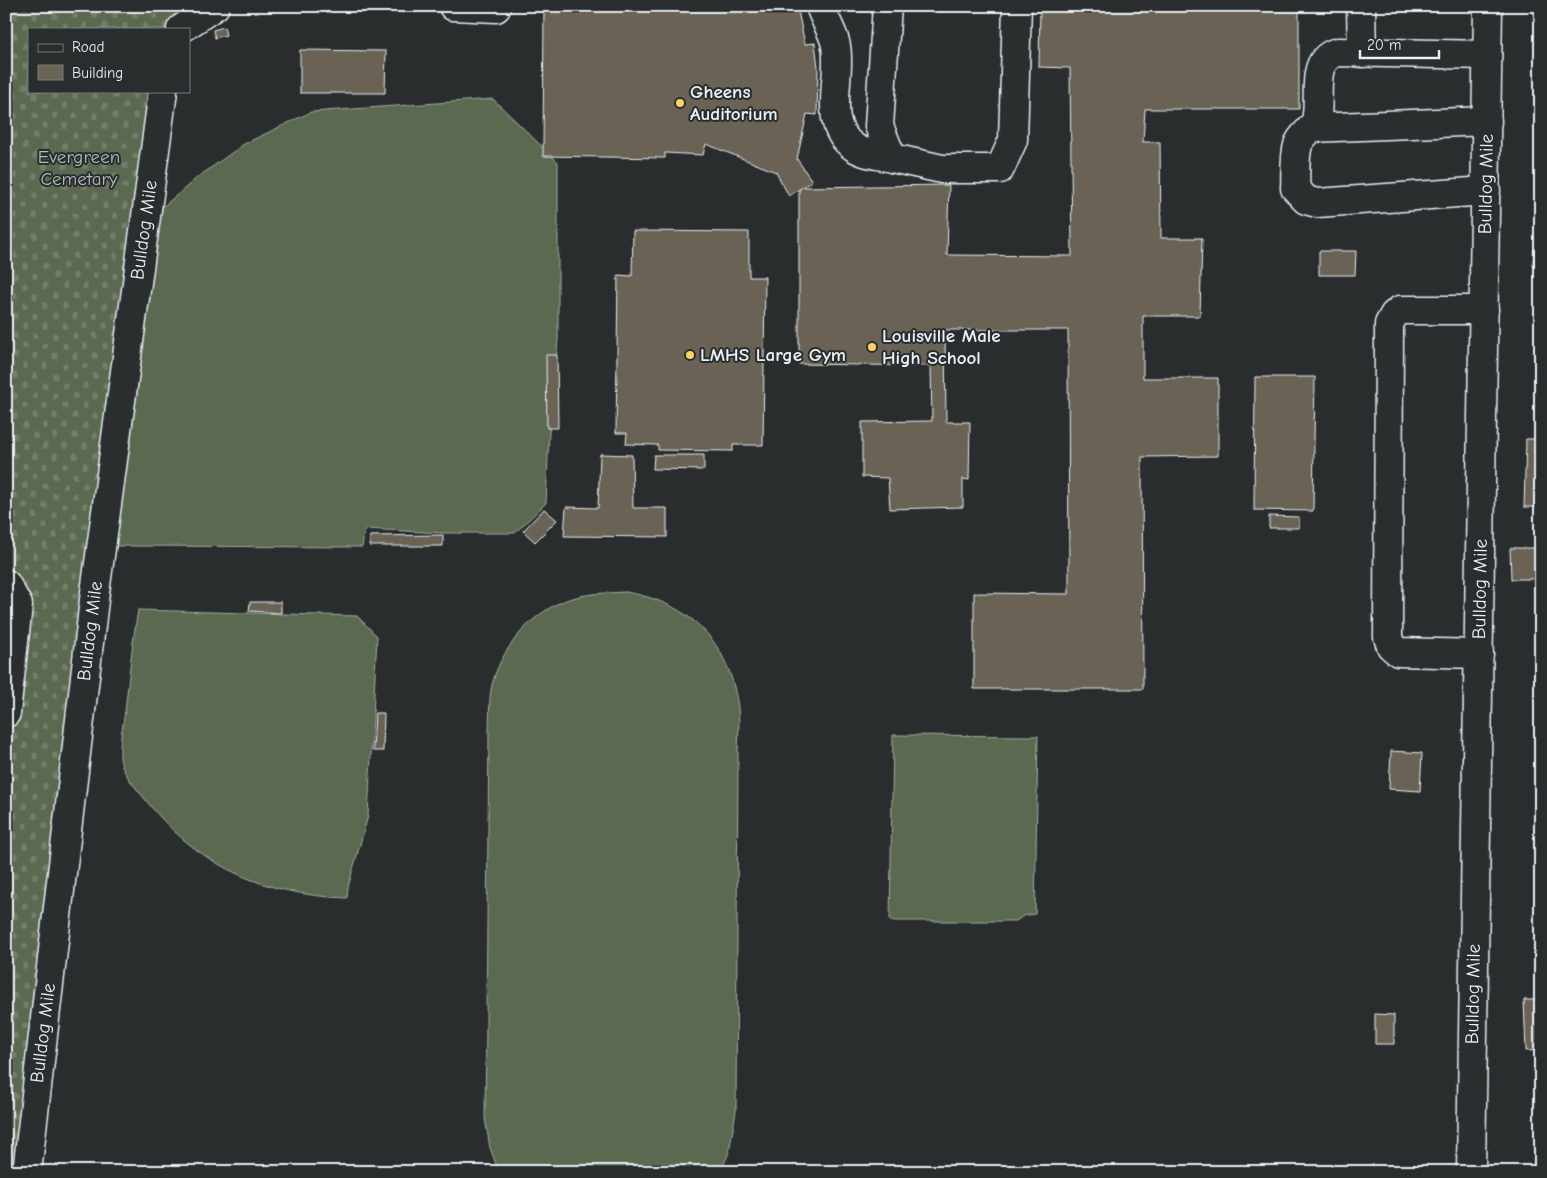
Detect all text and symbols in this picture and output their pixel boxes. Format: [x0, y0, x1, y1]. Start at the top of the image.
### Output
legend [28, 28, 190, 92]
scale bar [1360, 28, 1438, 60]
text: 20 m [1367, 36, 1401, 54]
text: Road [72, 38, 104, 56]
text: Building [72, 64, 123, 82]
place label: Gheens Auditorium [690, 81, 778, 125]
marker: Gheens Auditorium [674, 97, 686, 109]
street label: Bulldog Mile [1474, 134, 1498, 234]
park label: Evergreen Cemetary [38, 146, 120, 190]
street label: Bulldog Mile [126, 179, 162, 281]
place label: Louisville Male High School [882, 325, 1001, 369]
marker: Louisville Male High School [866, 341, 878, 353]
place label: LMHS Large Gym [700, 344, 846, 366]
marker: LMHS Large Gym [684, 349, 696, 361]
street label: Bulldog Mile [1468, 539, 1492, 639]
street label: Bulldog Mile [73, 580, 107, 682]
street label: Bulldog Mile [1461, 944, 1485, 1044]
street label: Bulldog Mile [26, 982, 60, 1084]

